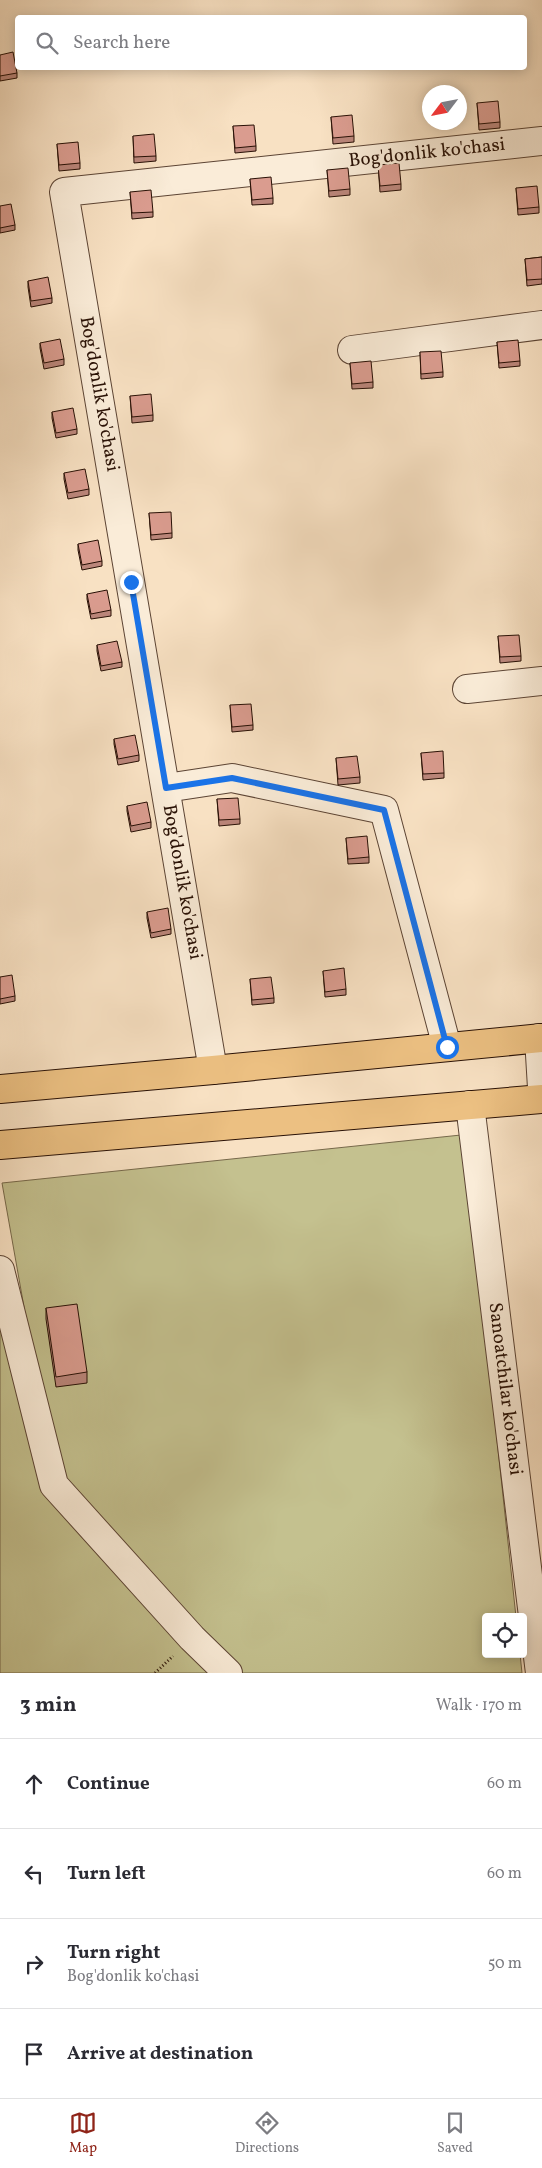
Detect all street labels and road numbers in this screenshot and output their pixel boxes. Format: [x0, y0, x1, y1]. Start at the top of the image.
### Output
street label: Bog'donlik ko'chasi [347, 132, 507, 174]
street label: Bog'donlik ko'chasi [73, 314, 126, 474]
street label: Bog'donlik ko'chasi [156, 802, 209, 962]
street label: Sanoatchilar ko'chasi [481, 1301, 529, 1477]

